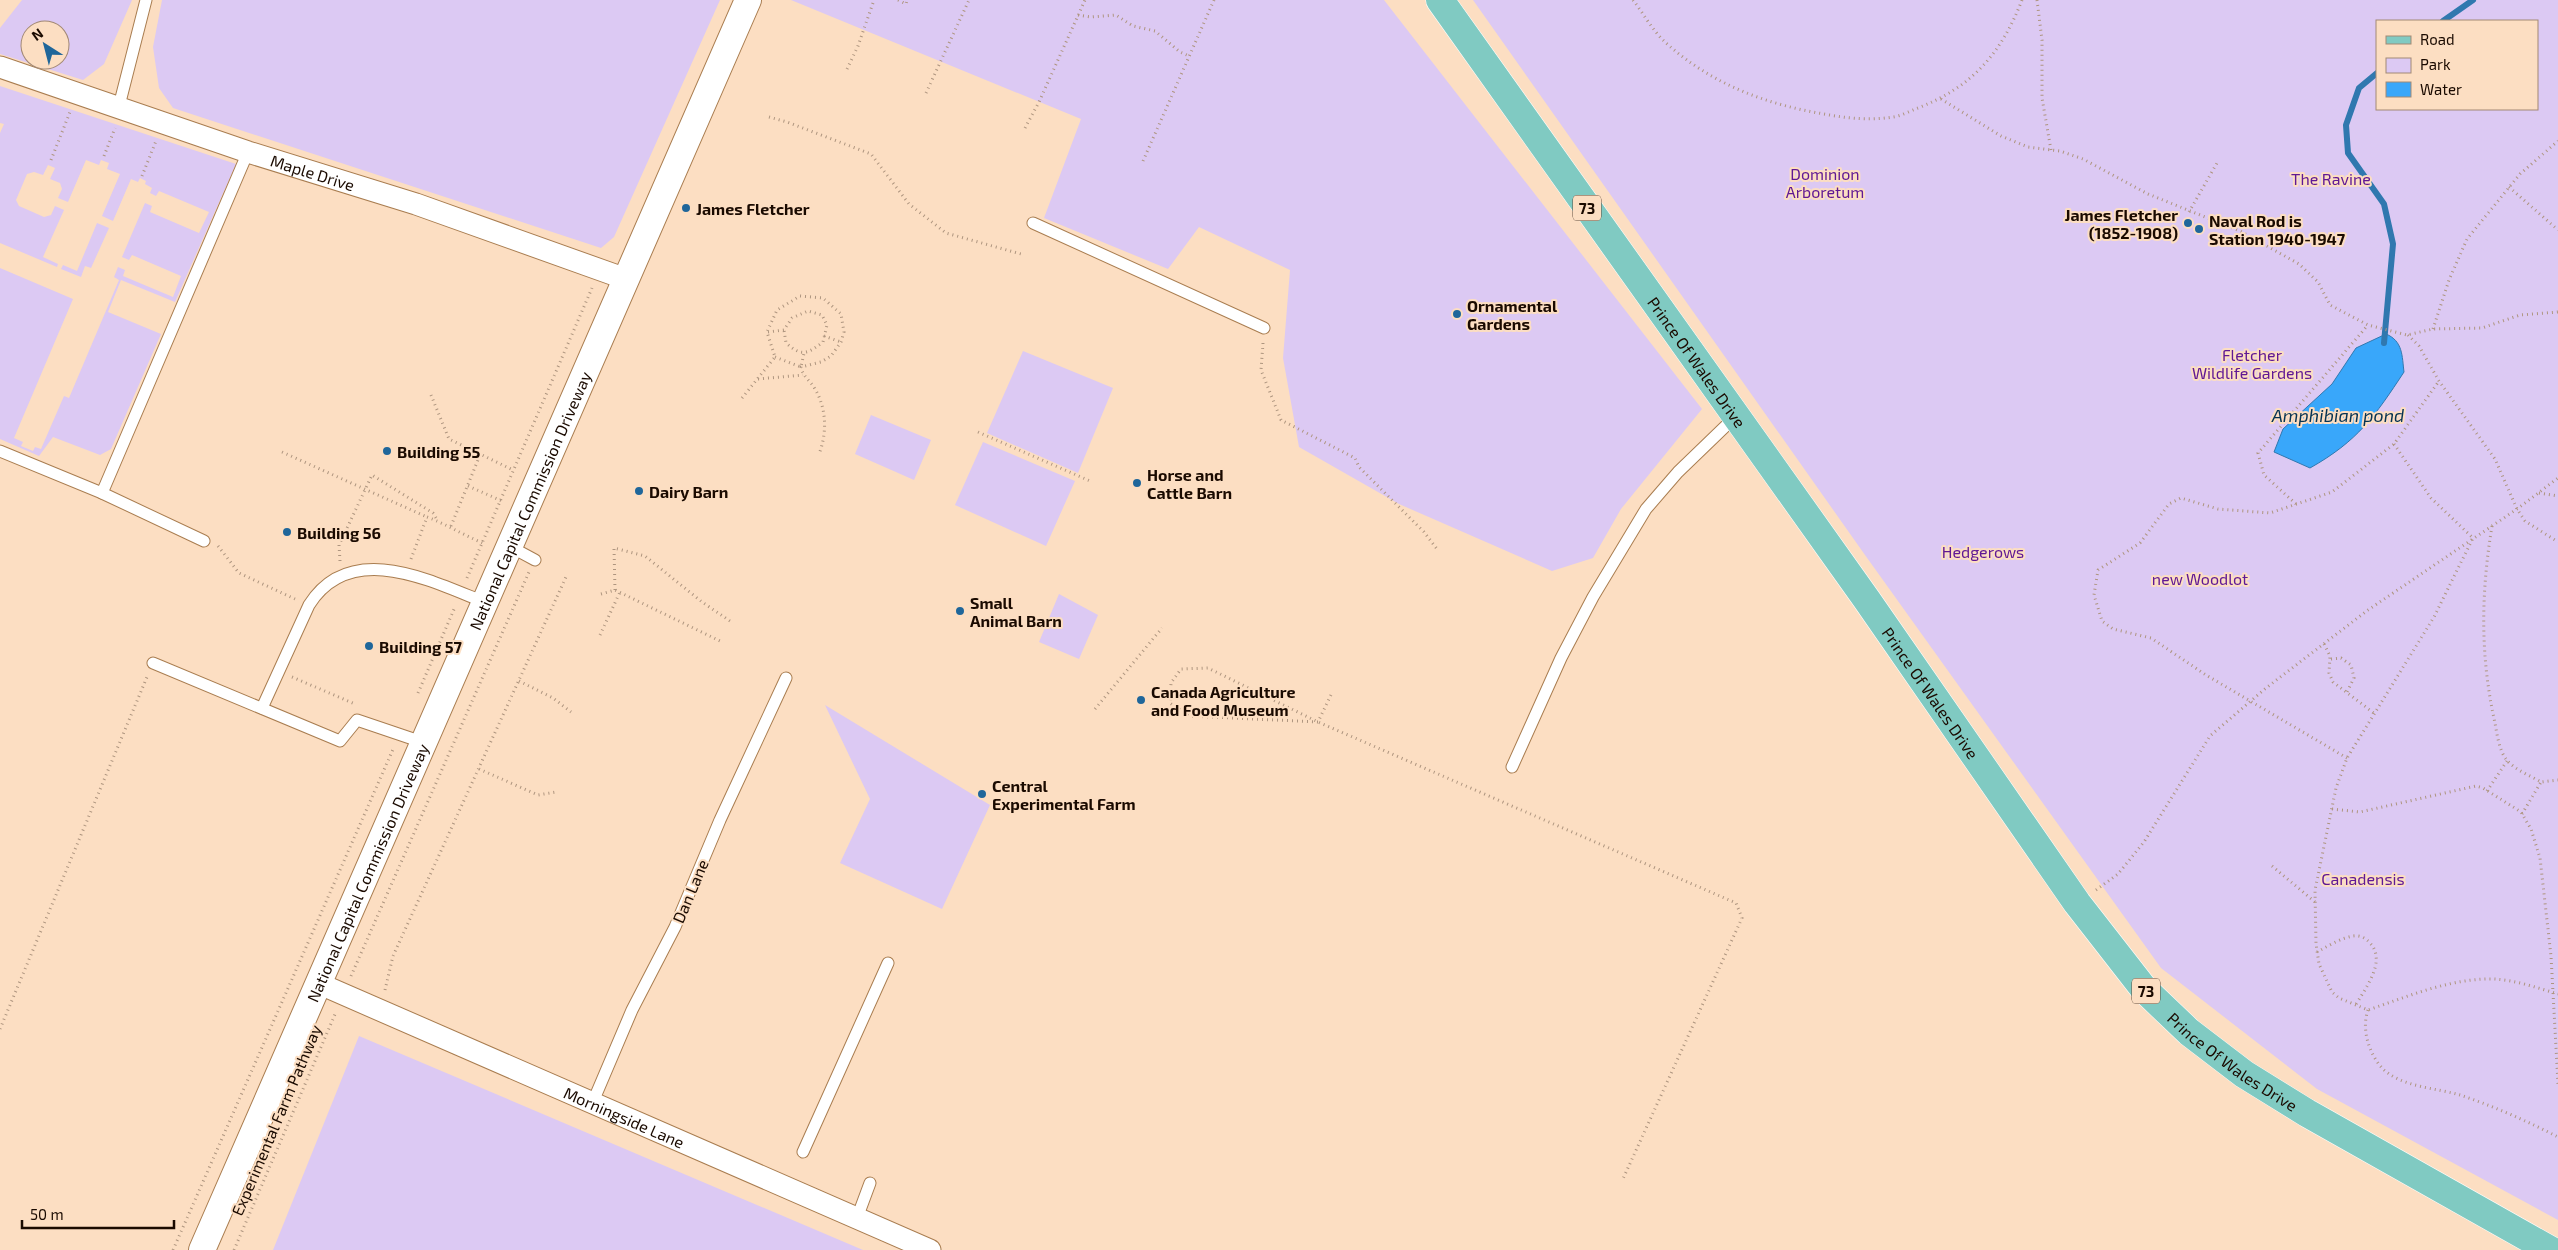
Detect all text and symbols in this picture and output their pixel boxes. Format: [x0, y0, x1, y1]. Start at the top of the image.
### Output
north arrow [20, 20, 70, 70]
legend [2376, 20, 2538, 110]
text: N [28, 24, 46, 44]
text: Road [2420, 30, 2455, 48]
text: Park [2420, 55, 2451, 73]
text: Water [2420, 80, 2462, 98]
street label: Maple Drive [268, 150, 357, 194]
park label: Dominion Arboretum [1786, 164, 1864, 201]
park label: The Ravine [2291, 169, 2371, 188]
road number: 73 [1573, 196, 1601, 220]
place label: James Fletcher [696, 199, 810, 218]
marker: James Fletcher [680, 202, 692, 214]
place label: James Fletcher (1852-1908) [2064, 205, 2178, 242]
place label: Naval Rod is Station 1940-1947 [2209, 211, 2346, 248]
marker: James Fletcher (1852-1908) [2182, 217, 2194, 229]
marker: Naval Rod is Station 1940-1947 [2193, 223, 2205, 235]
street label: Prince Of Wales Drive [1645, 293, 1750, 431]
place label: Ornamental Gardens [1467, 296, 1558, 333]
marker: Ornamental Gardens [1451, 308, 1463, 320]
park label: Fletcher Wildlife Gardens [2192, 345, 2312, 382]
street label: National Capital Commission Driveway [465, 368, 594, 633]
water label: Amphibian pond [2271, 404, 2404, 426]
place label: Building 55 [397, 442, 481, 461]
marker: Building 55 [381, 445, 393, 457]
place label: Horse and Cattle Barn [1147, 465, 1232, 502]
marker: Horse and Cattle Barn [1131, 477, 1143, 489]
place label: Dairy Barn [649, 482, 728, 502]
marker: Dairy Barn [633, 485, 645, 497]
place label: Building 56 [297, 523, 381, 542]
marker: Building 56 [281, 526, 293, 538]
park label: Hedgerows [1942, 542, 2024, 561]
park label: new Woodlot [2152, 569, 2248, 588]
place label: Small Animal Barn [970, 593, 1062, 630]
marker: Small Animal Barn [954, 605, 966, 617]
street label: Prince Of Wales Drive [1879, 623, 1983, 762]
place label: Building 57 [379, 637, 463, 656]
marker: Building 57 [363, 640, 375, 652]
place label: Canada Agriculture and Food Museum [1151, 682, 1295, 719]
marker: Canada Agriculture and Food Museum [1135, 694, 1147, 706]
street label: National Capital Commission Driveway [302, 740, 432, 1005]
place label: Central Experimental Farm [992, 776, 1136, 813]
marker: Central Experimental Farm [976, 788, 988, 800]
street label: Dan Lane [668, 856, 712, 926]
park label: Canadensis [2321, 869, 2405, 888]
road number: 73 [2132, 978, 2160, 1004]
street label: Prince Of Wales Drive [2164, 1008, 2301, 1114]
street label: Experimental Farm Pathway [227, 1021, 325, 1218]
street label: Morningside Lane [561, 1082, 687, 1151]
scale bar [22, 1198, 175, 1230]
text: 50 m [30, 1205, 64, 1223]

